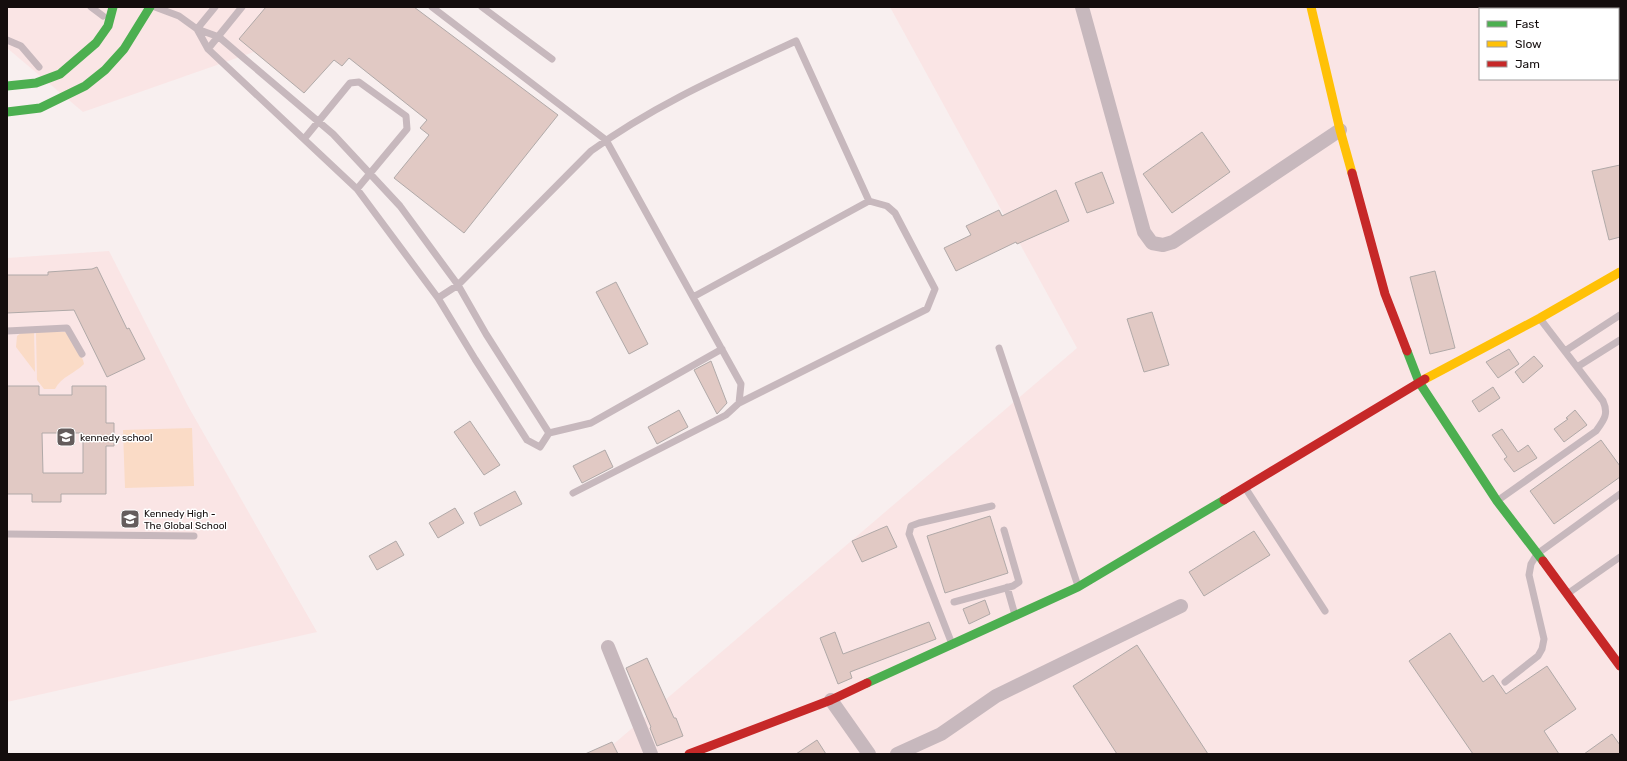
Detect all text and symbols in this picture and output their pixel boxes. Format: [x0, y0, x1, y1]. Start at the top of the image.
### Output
legend [1479, 8, 1619, 80]
text: Fast [1515, 17, 1539, 31]
text: Slow [1515, 37, 1542, 51]
text: Jam [1515, 57, 1540, 71]
school or university icon: kennedy school [55, 426, 77, 448]
place label: kennedy school [80, 432, 153, 444]
school or university icon: Kennedy High - The Global School [119, 508, 141, 530]
place label: Kennedy High - The Global School [144, 508, 227, 532]

